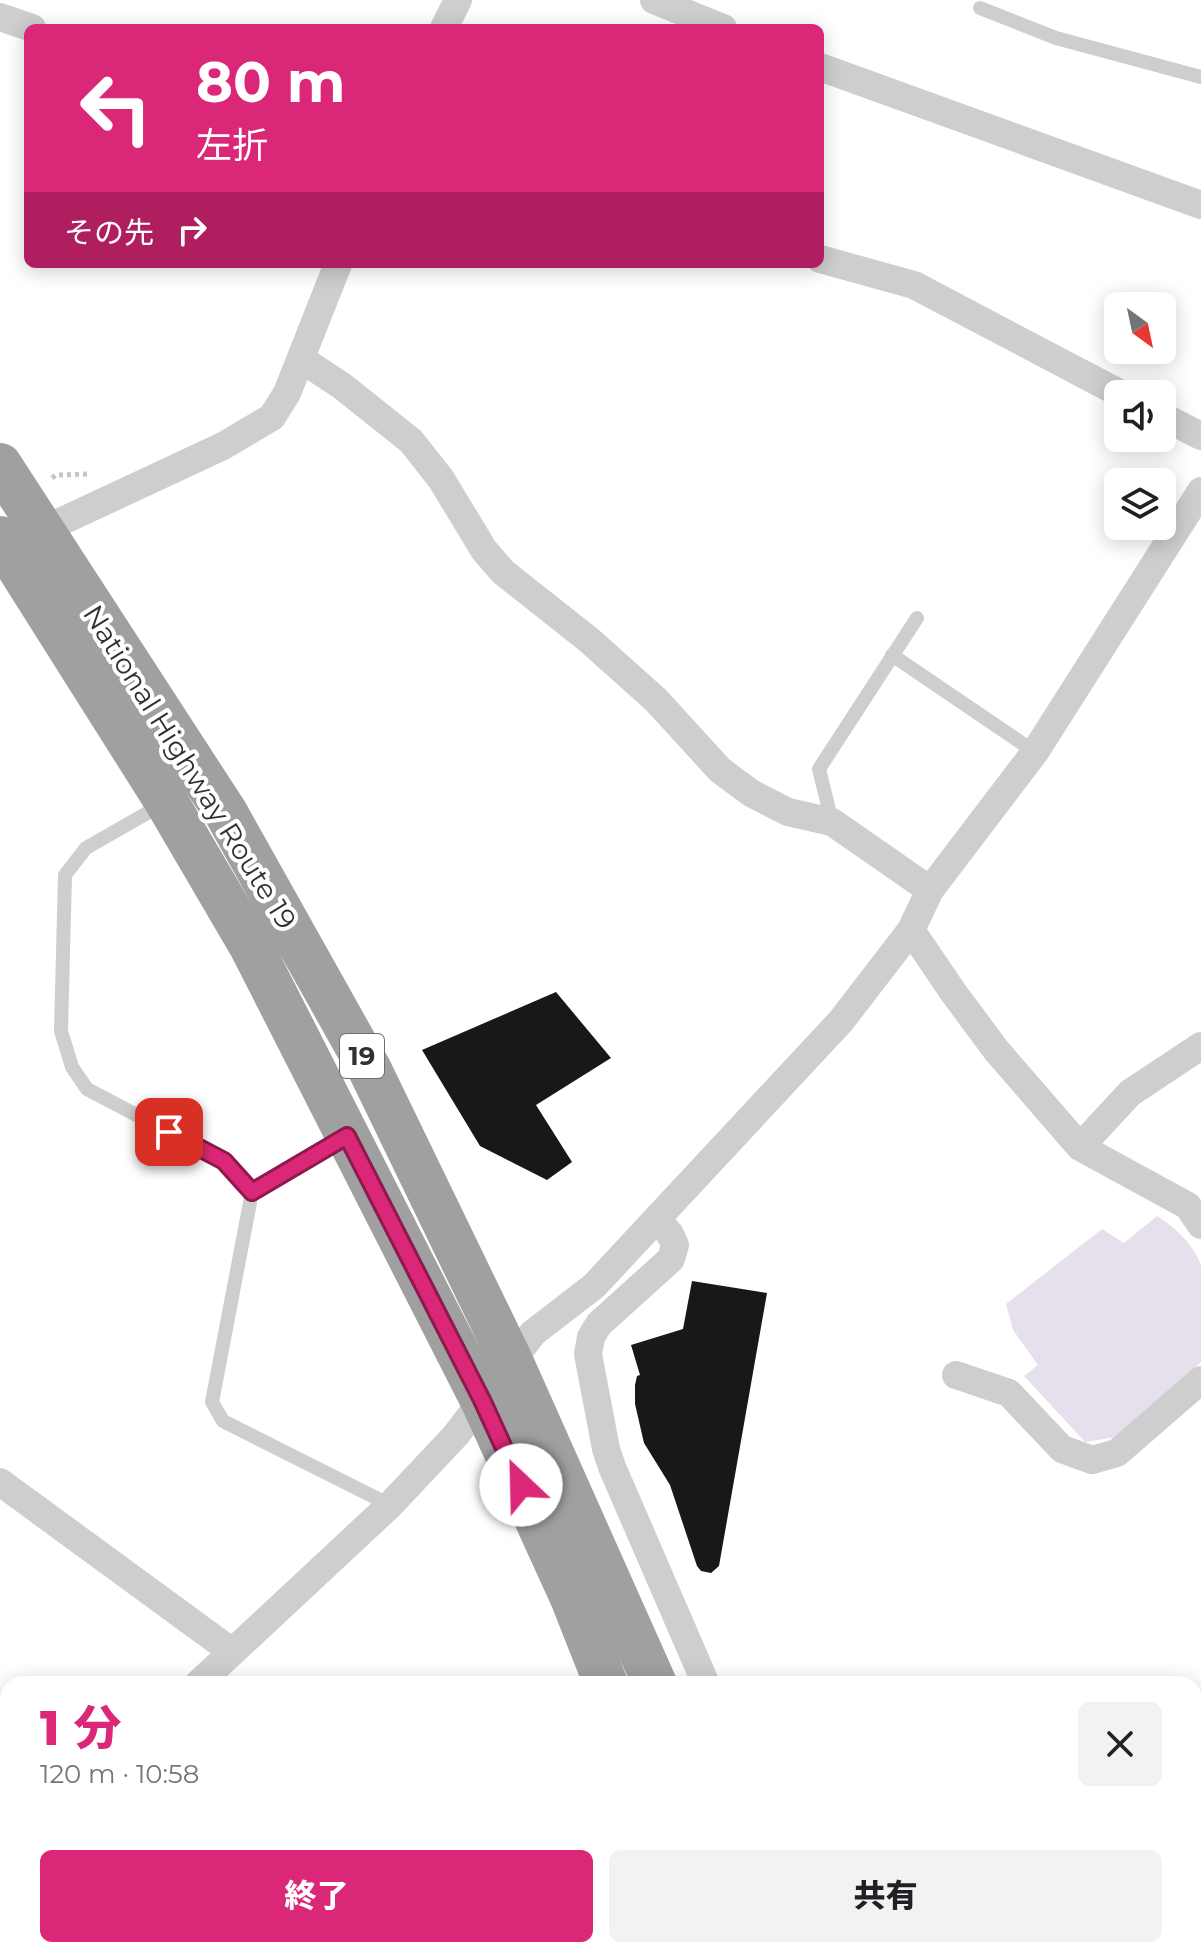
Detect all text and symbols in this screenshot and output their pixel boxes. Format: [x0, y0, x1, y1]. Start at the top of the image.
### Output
text: 80 m [196, 48, 346, 116]
icon: left [64, 56, 168, 160]
text: 左折 [196, 123, 268, 167]
icon: right [170, 208, 214, 252]
text: その先 [64, 214, 154, 251]
north arrow [1104, 292, 1176, 364]
map controls [1104, 292, 1176, 540]
button: sound [1104, 380, 1176, 452]
button: layers [1104, 468, 1176, 540]
street label: National Highway Route 19 [76, 599, 304, 935]
road number: 19 [340, 1034, 384, 1078]
pin [135, 1098, 203, 1166]
icon: arrive [147, 1110, 191, 1154]
position arrow [479, 1443, 563, 1527]
text: 1 分 [40, 1699, 121, 1757]
button: close [1078, 1702, 1162, 1786]
text: 120 m · 10:58 [40, 1758, 199, 1790]
button: 終了 [40, 1850, 593, 1942]
button: 共有 [609, 1850, 1162, 1942]

